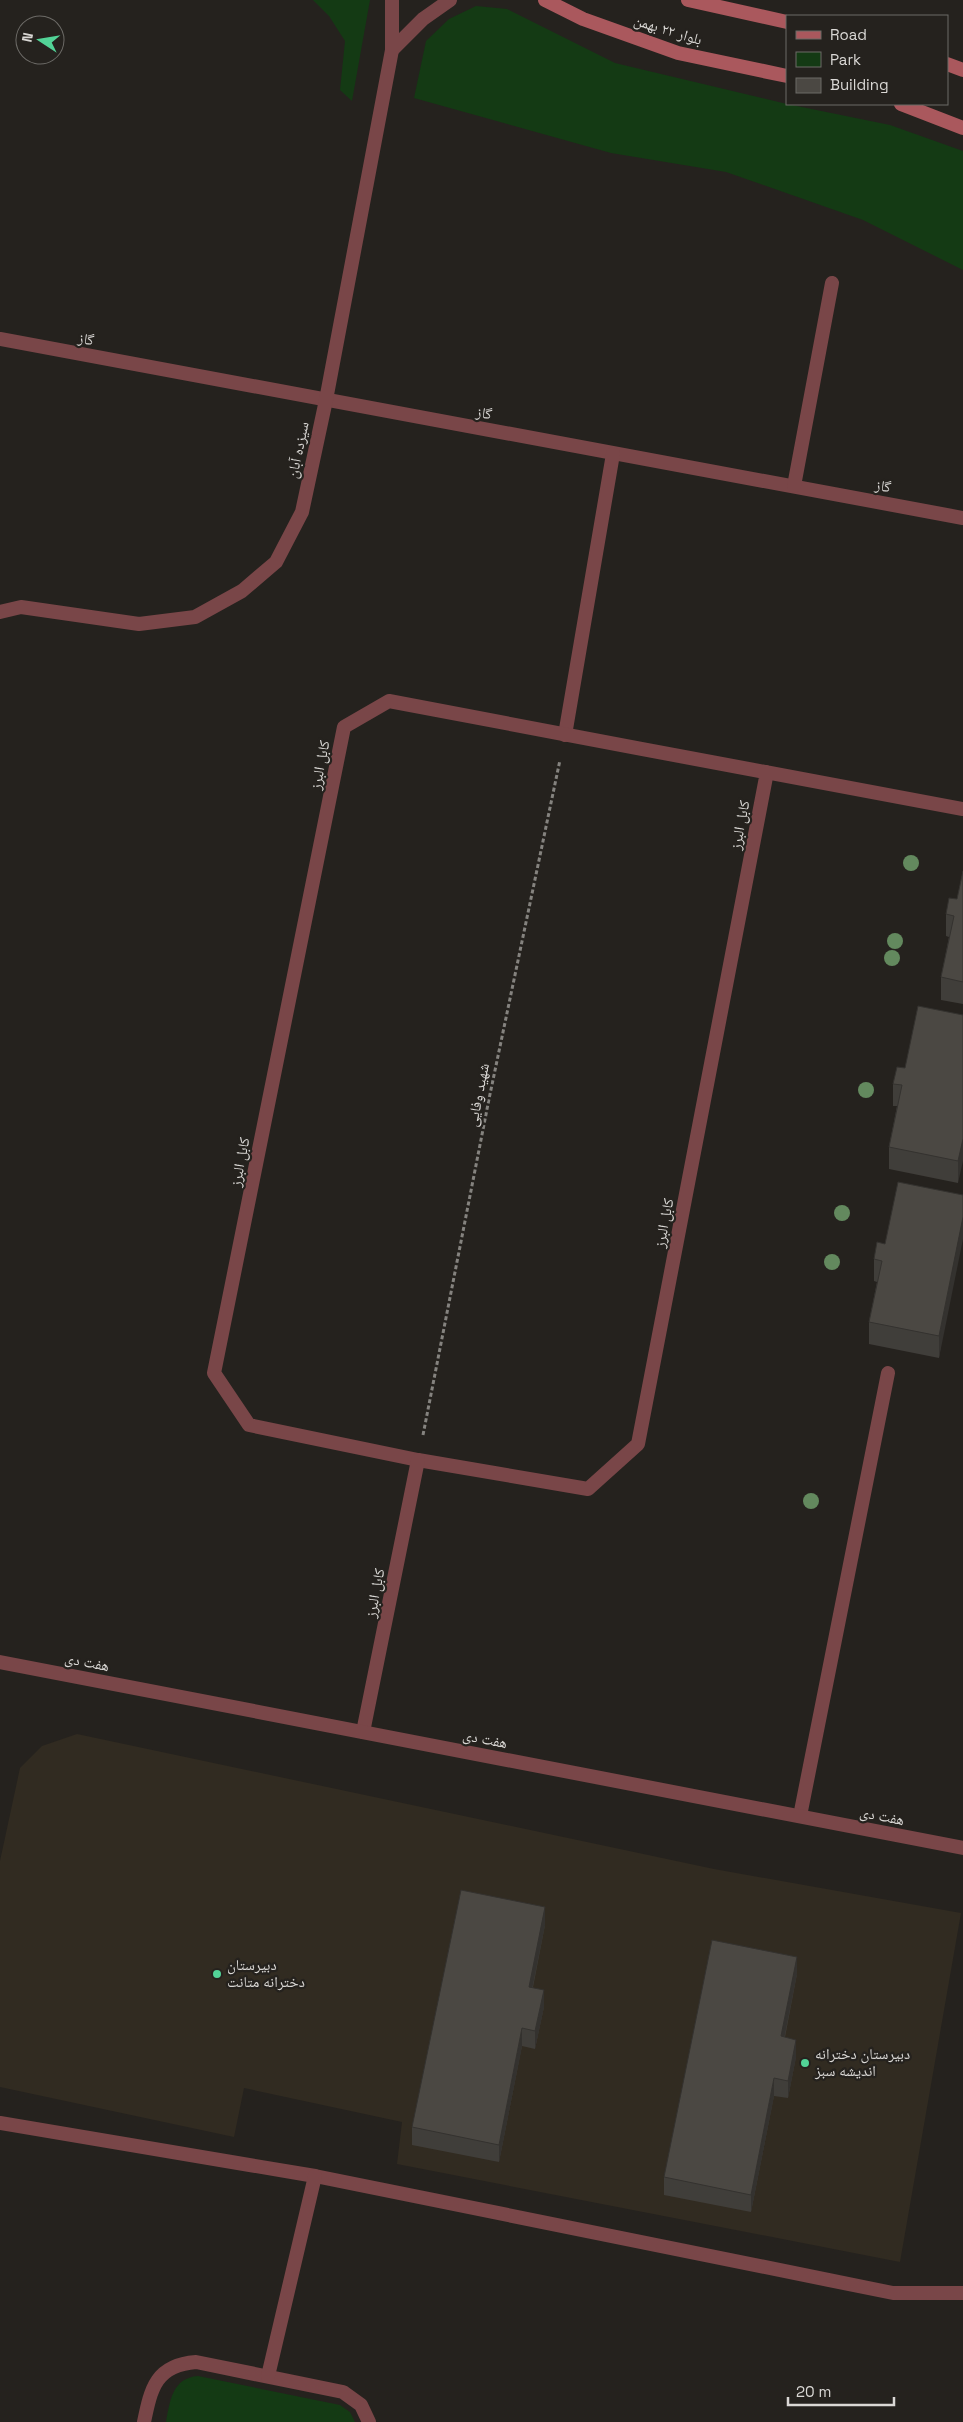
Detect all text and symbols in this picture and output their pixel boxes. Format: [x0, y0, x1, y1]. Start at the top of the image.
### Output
street label: بلوار ۲۲ بهمن [632, 10, 704, 50]
north arrow [15, 15, 65, 65]
legend [786, 15, 948, 105]
text: Road [830, 25, 867, 44]
text: N [18, 31, 37, 44]
text: Park [830, 50, 861, 69]
text: Building [830, 75, 889, 94]
street label: گاز [76, 327, 96, 349]
street label: گاز [474, 401, 494, 423]
street label: سیزده آبان [282, 420, 314, 480]
street label: گاز [873, 474, 893, 496]
street label: کابل البرز [305, 739, 335, 792]
street label: کابل البرز [725, 799, 755, 852]
street label: شهید وفایی [462, 1061, 494, 1129]
street label: کابل البرز [225, 1136, 255, 1189]
street label: کابل البرز [649, 1197, 679, 1250]
street label: کابل البرز [360, 1567, 390, 1620]
street label: هفت دی [63, 1648, 111, 1676]
street label: هفت دی [461, 1725, 509, 1753]
street label: هفت دی [858, 1802, 906, 1830]
place label: دبیرستان دخترانه متانت [227, 1955, 305, 1991]
marker: دبیرستان دخترانه متانت [211, 1968, 223, 1980]
place label: دبیرستان دخترانه اندیشه سبز [814, 2044, 910, 2080]
marker: دبیرستان دخترانه اندیشه سبز [799, 2057, 811, 2069]
scale bar [788, 2374, 894, 2406]
text: 20 m [796, 2382, 831, 2401]

